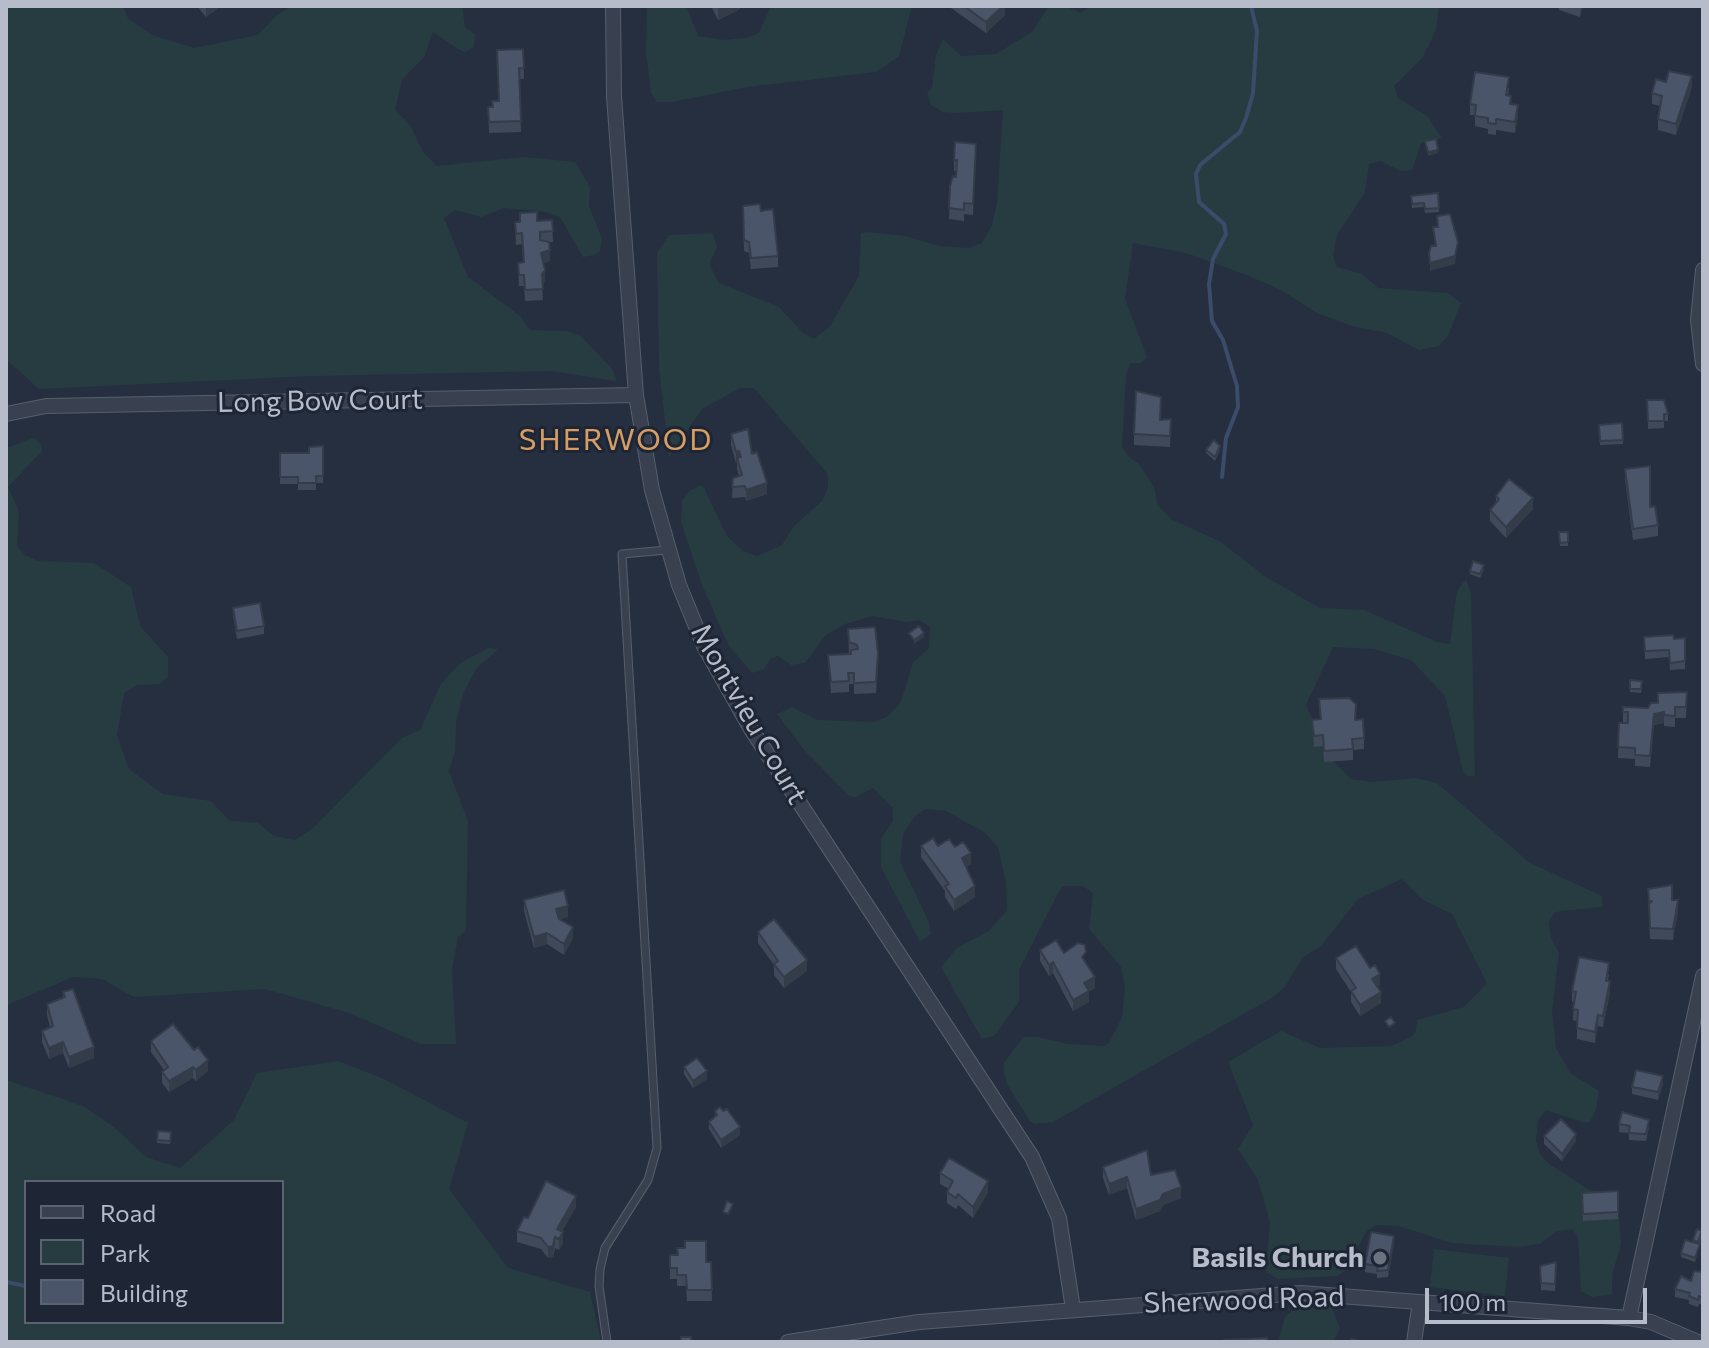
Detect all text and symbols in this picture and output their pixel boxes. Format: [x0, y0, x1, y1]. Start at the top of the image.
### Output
street label: Long Bow Court [217, 382, 423, 420]
district label: SHERWOOD [519, 422, 713, 458]
street label: Montvieu Court [684, 618, 814, 810]
legend [24, 1180, 284, 1324]
text: Road [100, 1198, 156, 1227]
text: Park [100, 1238, 150, 1267]
place label: Basils Church [1192, 1241, 1364, 1275]
marker: Basils Church [1371, 1249, 1389, 1267]
scale bar [1429, 1272, 1651, 1322]
text: Building [100, 1278, 188, 1307]
street label: Sherwood Road [1143, 1280, 1345, 1320]
text: 100 m [1439, 1287, 1506, 1316]

